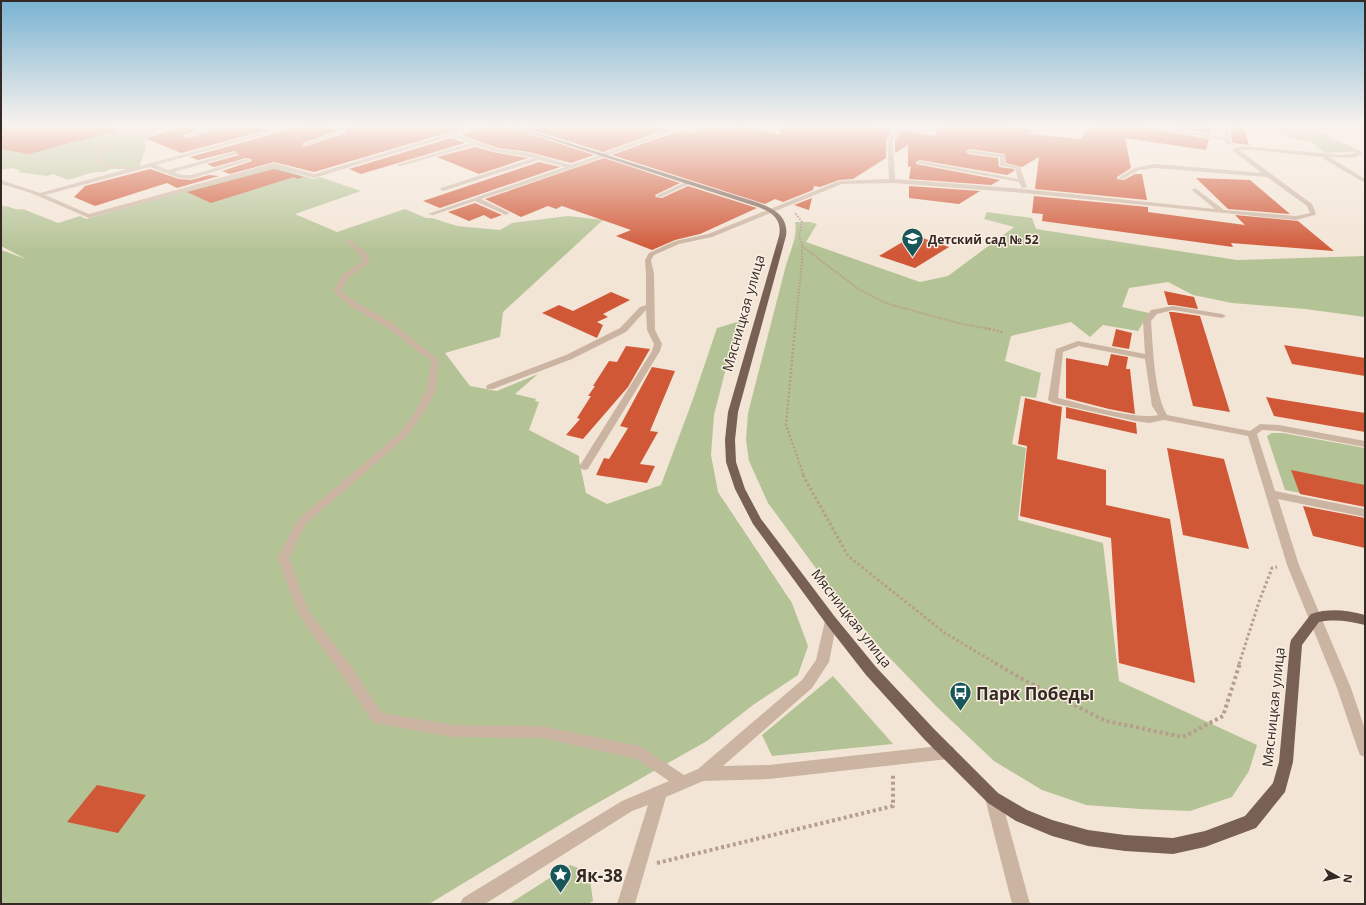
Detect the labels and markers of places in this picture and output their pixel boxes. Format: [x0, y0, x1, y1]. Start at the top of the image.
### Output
school or university icon: Детский сад № 52 [900, 226, 926, 259]
place label: Детский сад № 52 [928, 231, 1039, 248]
bus stop icon: Парк Победы [948, 680, 974, 713]
place label: Парк Победы [976, 682, 1094, 705]
place icon: Як-38 [548, 862, 574, 895]
place label: Як-38 [575, 864, 623, 887]

